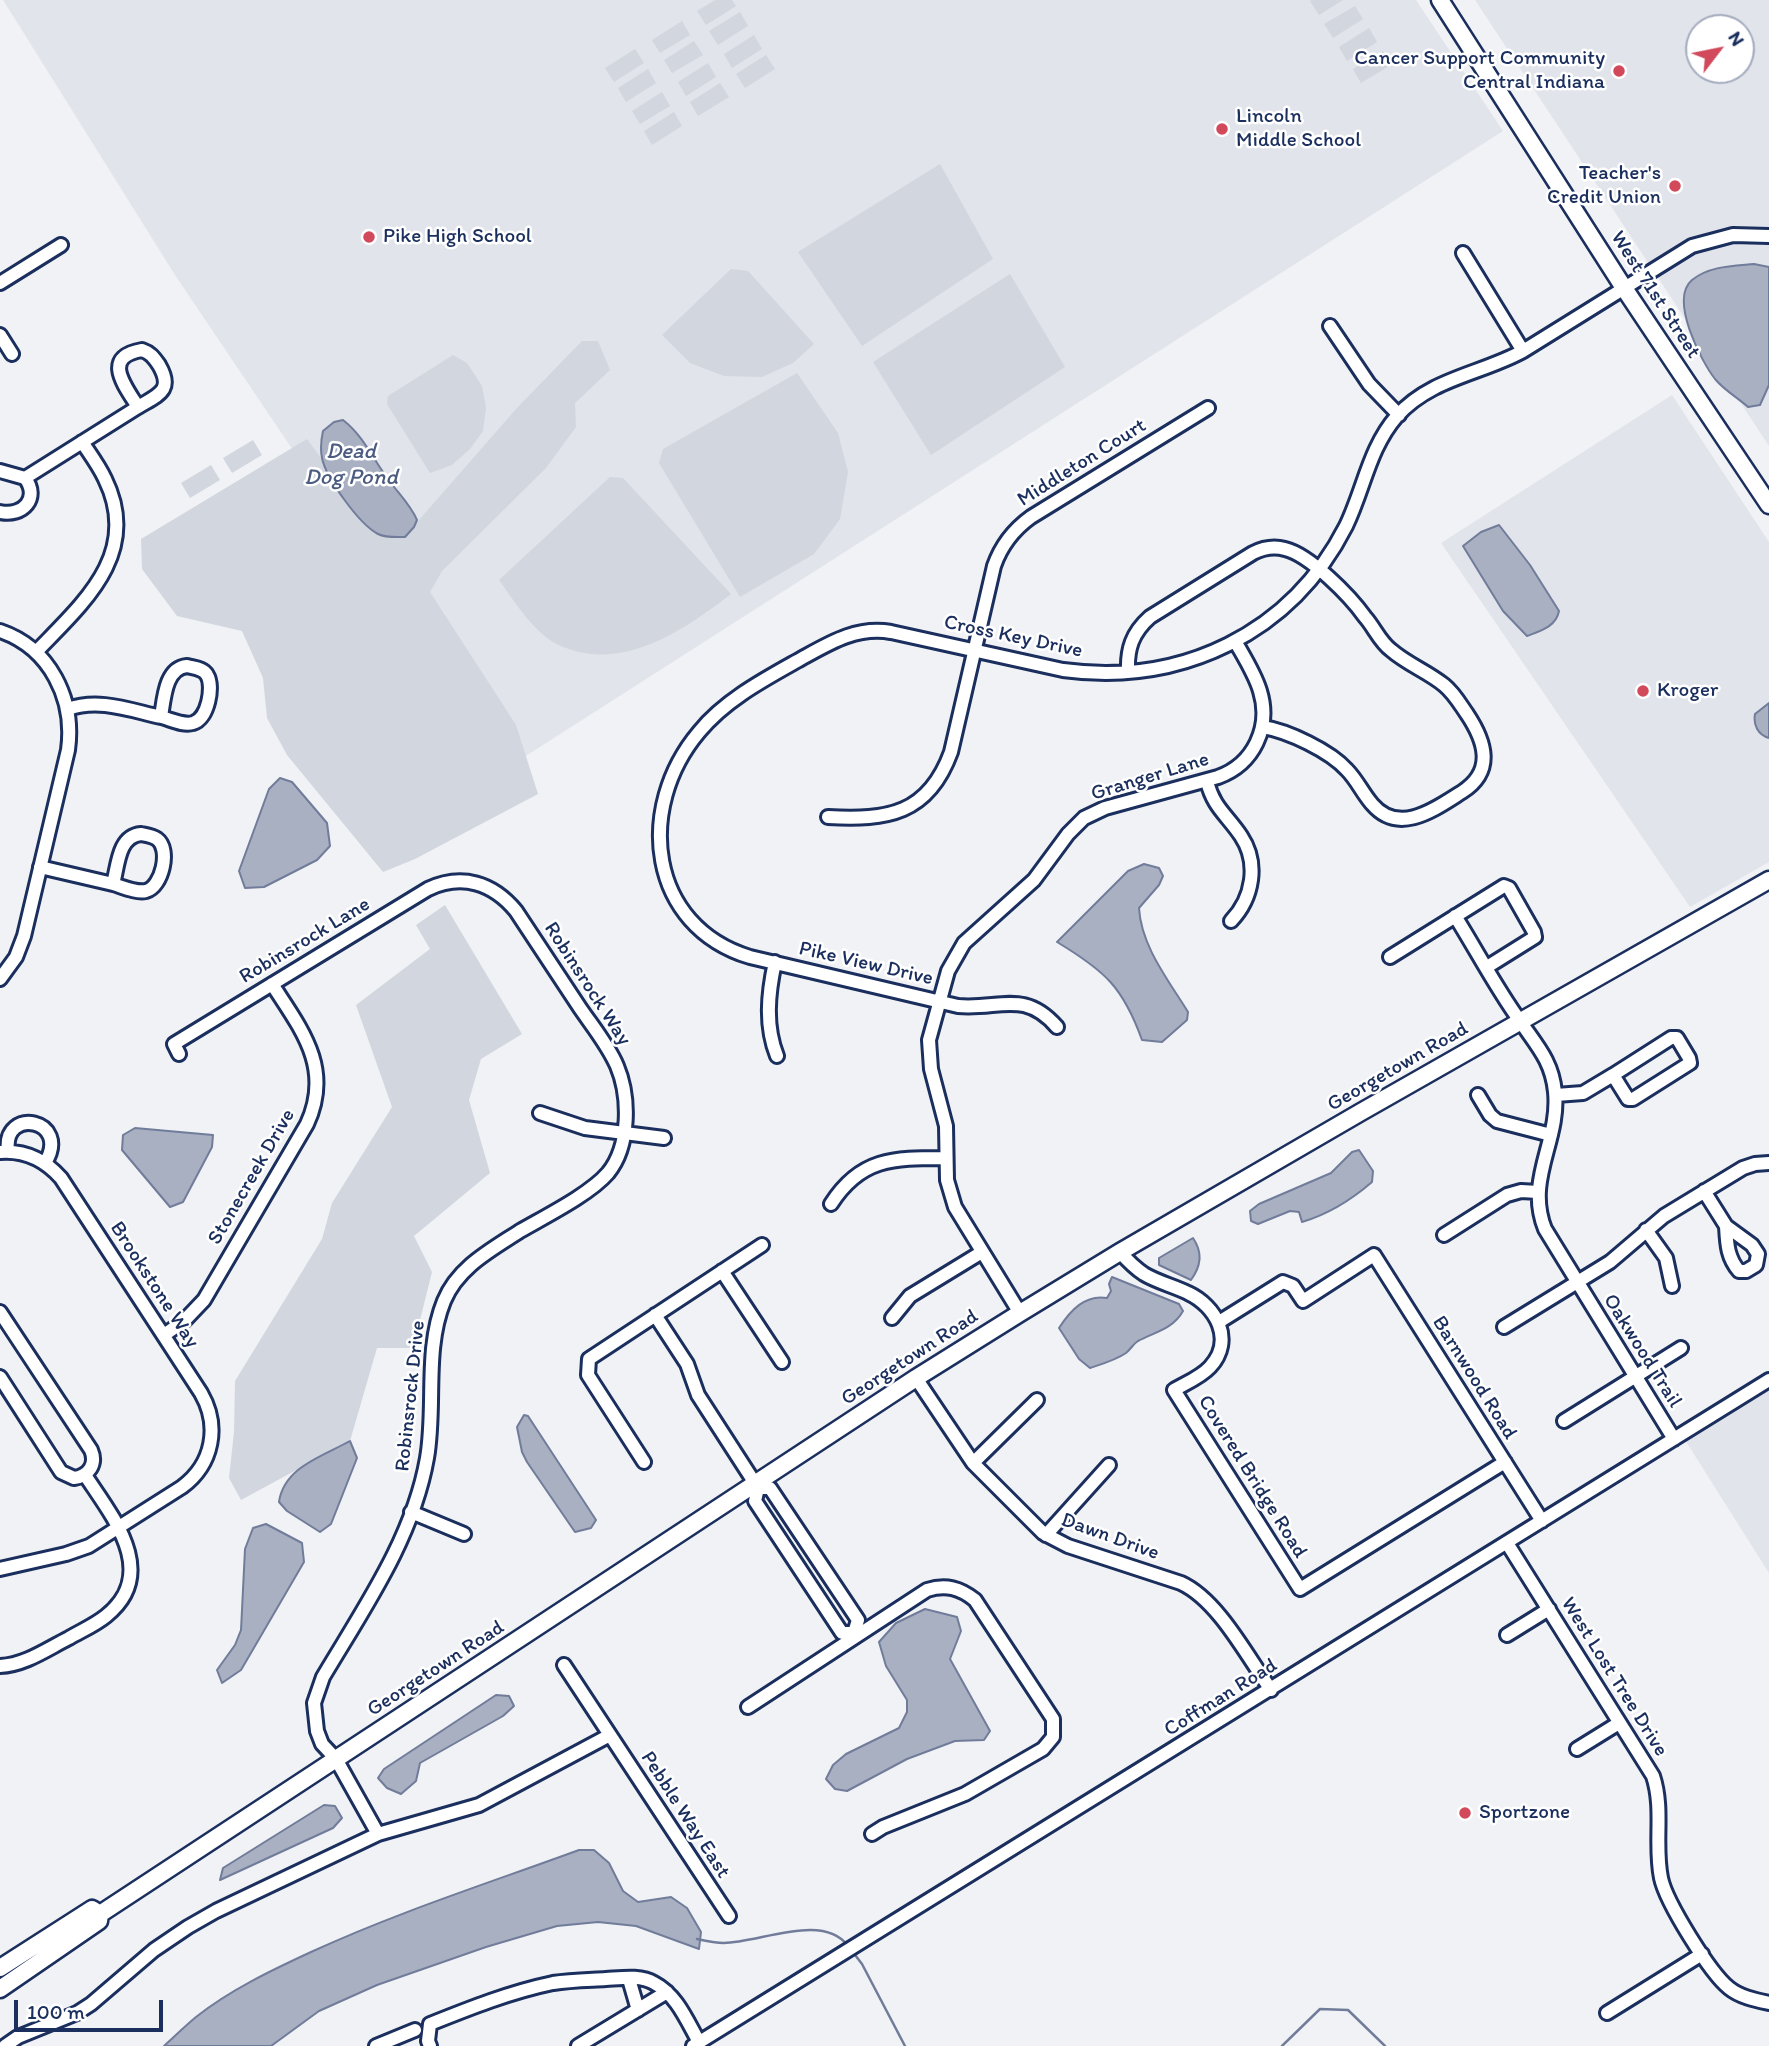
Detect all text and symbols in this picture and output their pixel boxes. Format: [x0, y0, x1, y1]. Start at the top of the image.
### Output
north arrow [1685, 14, 1755, 84]
text: N [1723, 27, 1750, 50]
place label: Cancer Support Community Central Indiana [1354, 46, 1605, 96]
marker: Cancer Support Community Central Indiana [1611, 63, 1627, 79]
place label: Lincoln Middle School [1236, 104, 1361, 154]
marker: Lincoln Middle School [1214, 121, 1230, 137]
place label: Teacher's Credit Union [1547, 161, 1661, 211]
marker: Teacher's Credit Union [1667, 178, 1683, 194]
place label: Pike High School [383, 224, 532, 250]
street label: West 71st Street [1604, 227, 1706, 363]
marker: Pike High School [361, 229, 377, 245]
street label: Middleton Court [1013, 413, 1151, 513]
water label: Dead Dog Pond [304, 438, 398, 492]
street label: Cross Key Drive [941, 610, 1085, 664]
place label: Kroger [1657, 678, 1718, 704]
marker: Kroger [1635, 683, 1651, 699]
street label: Granger Lane [1088, 747, 1212, 807]
street label: Robinsrock Lane [235, 892, 375, 990]
street label: Robinsrock Way [538, 918, 636, 1050]
street label: Pike View Drive [796, 936, 936, 992]
street label: Georgetown Road [1323, 1016, 1473, 1118]
street label: Stonecreek Drive [203, 1105, 301, 1249]
street label: Brookstone Way [104, 1217, 204, 1353]
street label: Oakwood Trail [1597, 1289, 1687, 1413]
street label: Georgetown Road [837, 1304, 983, 1412]
street label: Barnwood Road [1426, 1311, 1522, 1445]
street label: Robinsrock Drive [391, 1319, 431, 1473]
street label: Covered Bridge Road [1192, 1391, 1312, 1563]
street label: Dawn Drive [1058, 1508, 1162, 1566]
street label: West Lost Tree Drive [1555, 1593, 1673, 1761]
street label: Georgetown Road [363, 1615, 509, 1723]
street label: Coffman Road [1160, 1653, 1282, 1743]
street label: Pebble Way East [635, 1747, 735, 1883]
place label: Sportzone [1479, 1800, 1570, 1826]
marker: Sportzone [1457, 1805, 1473, 1821]
scale bar [18, 1986, 166, 2030]
text: 100 m [27, 1999, 85, 2024]

